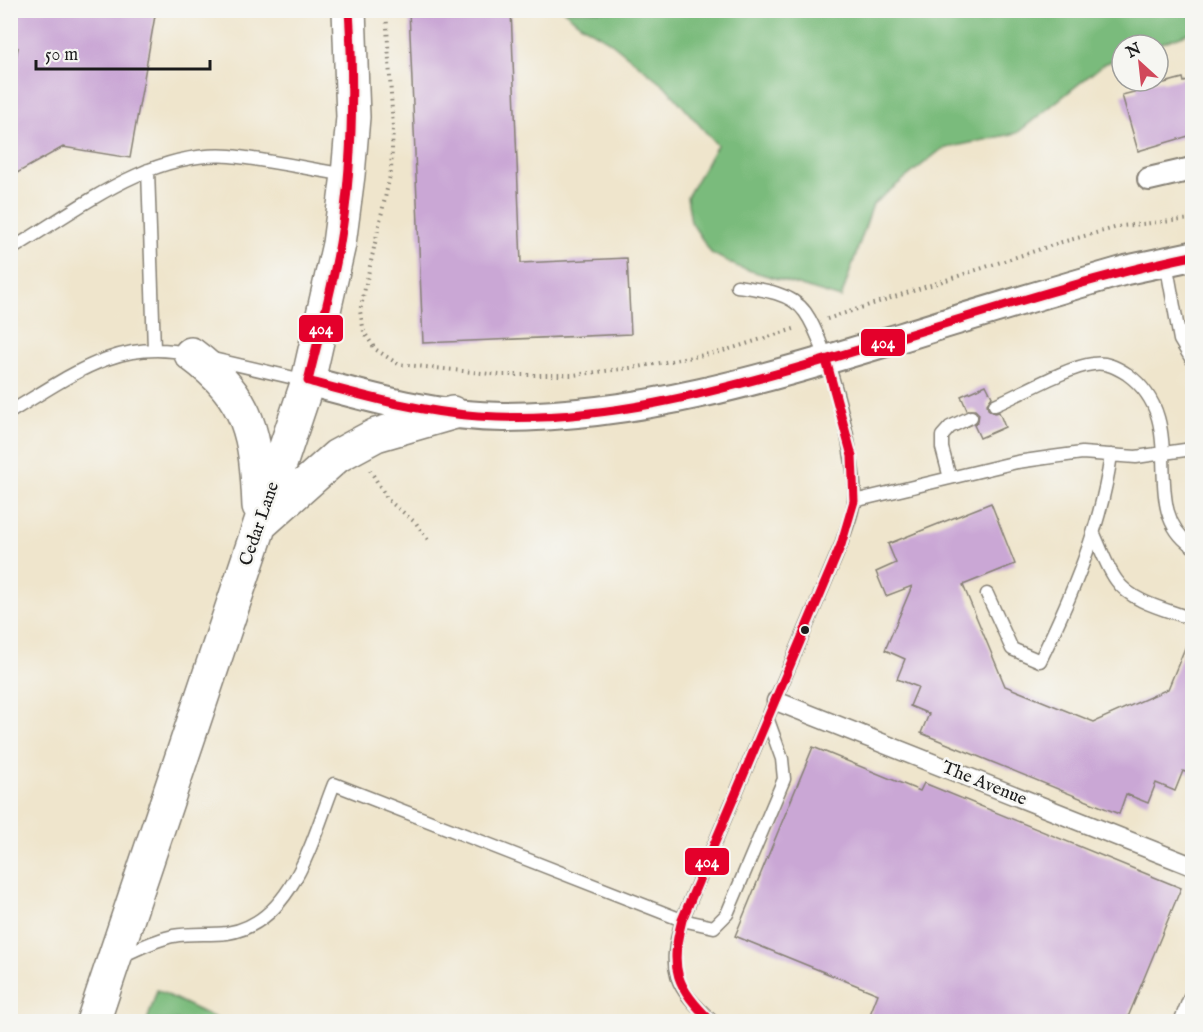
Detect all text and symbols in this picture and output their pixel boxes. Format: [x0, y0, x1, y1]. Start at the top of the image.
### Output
scale bar [36, 33, 210, 71]
north arrow [1110, 33, 1170, 93]
text: N [1122, 39, 1145, 64]
text: 50 m [45, 44, 78, 67]
line badge: 404 [298, 314, 344, 343]
text: 404 [309, 320, 334, 340]
line badge: 404 [860, 328, 906, 357]
text: 404 [871, 334, 896, 354]
street label: Cedar Lane [235, 479, 285, 569]
unlabelled marker [799, 624, 811, 636]
street label: The Avenue [938, 756, 1030, 812]
line badge: 404 [684, 847, 730, 876]
text: 404 [695, 853, 720, 873]

